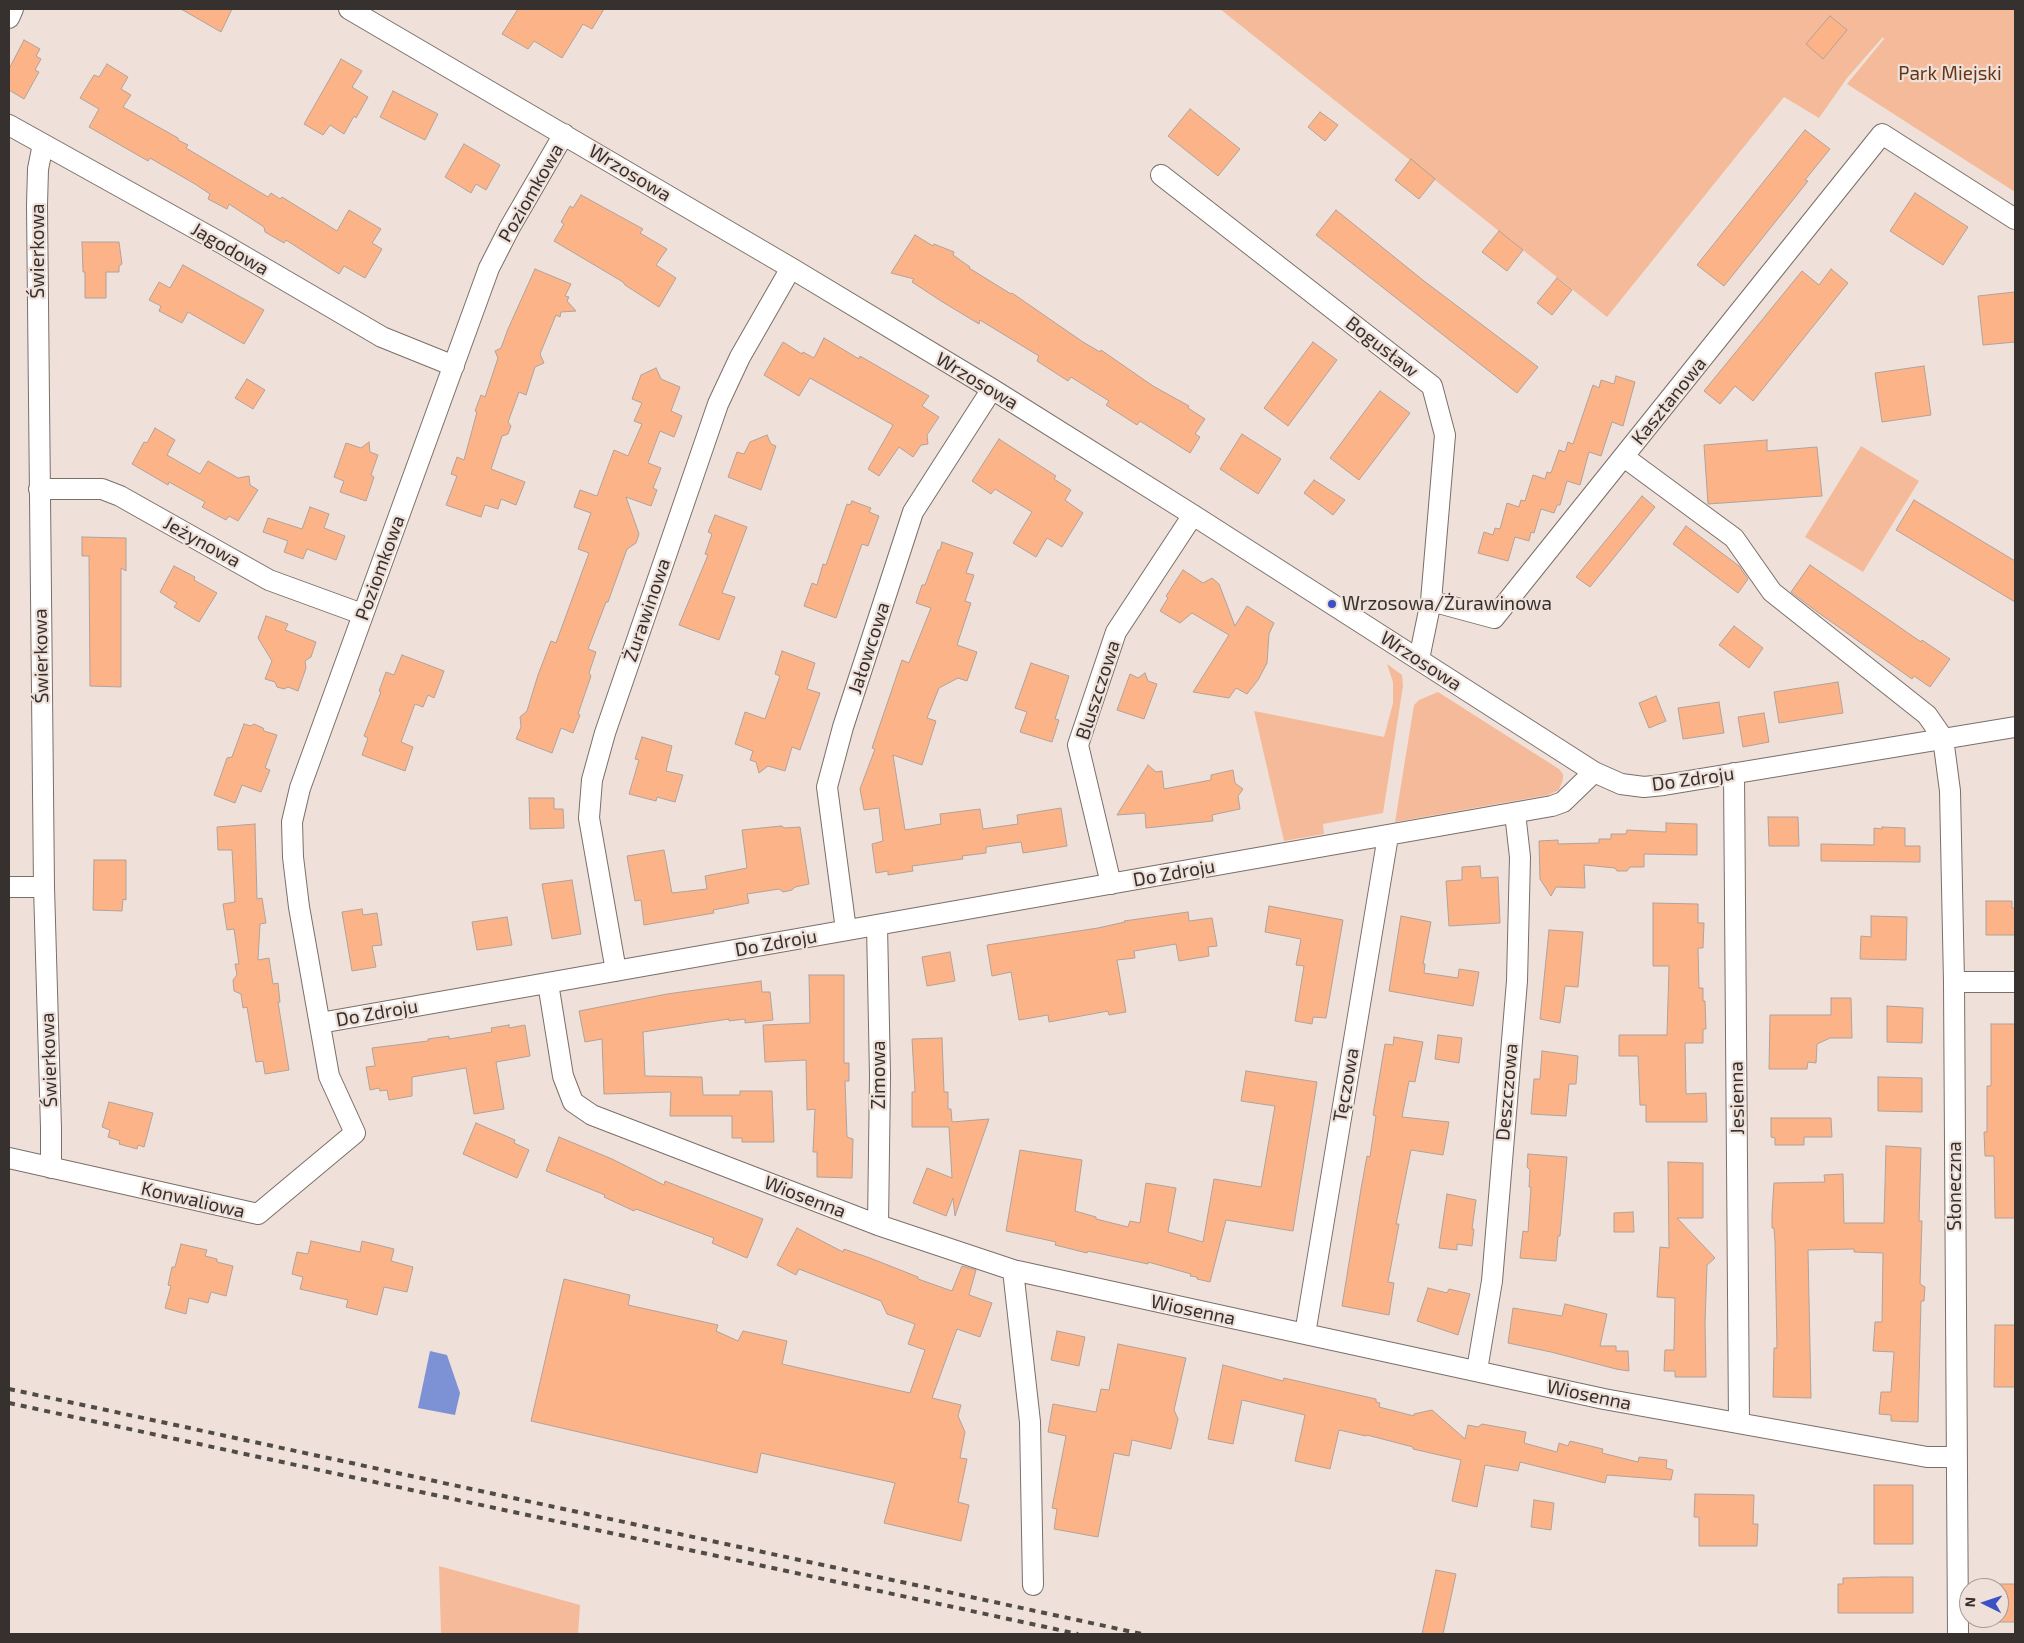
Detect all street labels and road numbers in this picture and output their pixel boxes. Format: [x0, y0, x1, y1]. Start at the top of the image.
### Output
street label: Wrzosowa [585, 139, 675, 207]
street label: Poziomkowa [494, 140, 568, 246]
street label: Świerkowa [27, 204, 49, 298]
street label: Jagodowa [187, 218, 273, 280]
street label: Bogusław [1341, 312, 1423, 382]
street label: Wrzosowa [932, 347, 1022, 415]
street label: Kasztanowa [1627, 352, 1711, 450]
street label: Jeżynowa [160, 512, 244, 572]
street label: Poziomkowa [351, 512, 409, 624]
street label: Żurawinowa [619, 555, 675, 665]
street label: Jałowcowa [843, 599, 895, 697]
street label: Świerkowa [29, 608, 53, 704]
street label: Wrzosowa [1376, 626, 1466, 696]
street label: Bluszczowa [1071, 637, 1125, 743]
street label: Do Zdroju [1650, 762, 1736, 796]
street label: Do Zdroju [1131, 855, 1217, 891]
street label: Do Zdroju [733, 925, 819, 961]
street label: Do Zdroju [334, 995, 420, 1031]
street label: Świerkowa [36, 1012, 62, 1108]
street label: Zimowa [868, 1041, 890, 1109]
street label: Deszczowa [1491, 1042, 1523, 1142]
street label: Tęczowa [1328, 1046, 1364, 1124]
street label: Jesienna [1725, 1061, 1749, 1135]
street label: Słoneczna [1944, 1141, 1966, 1231]
street label: Wiosenna [761, 1171, 849, 1223]
street label: Konwaliowa [139, 1177, 247, 1223]
street label: Wiosenna [1149, 1290, 1237, 1330]
street label: Wiosenna [1545, 1375, 1633, 1415]

